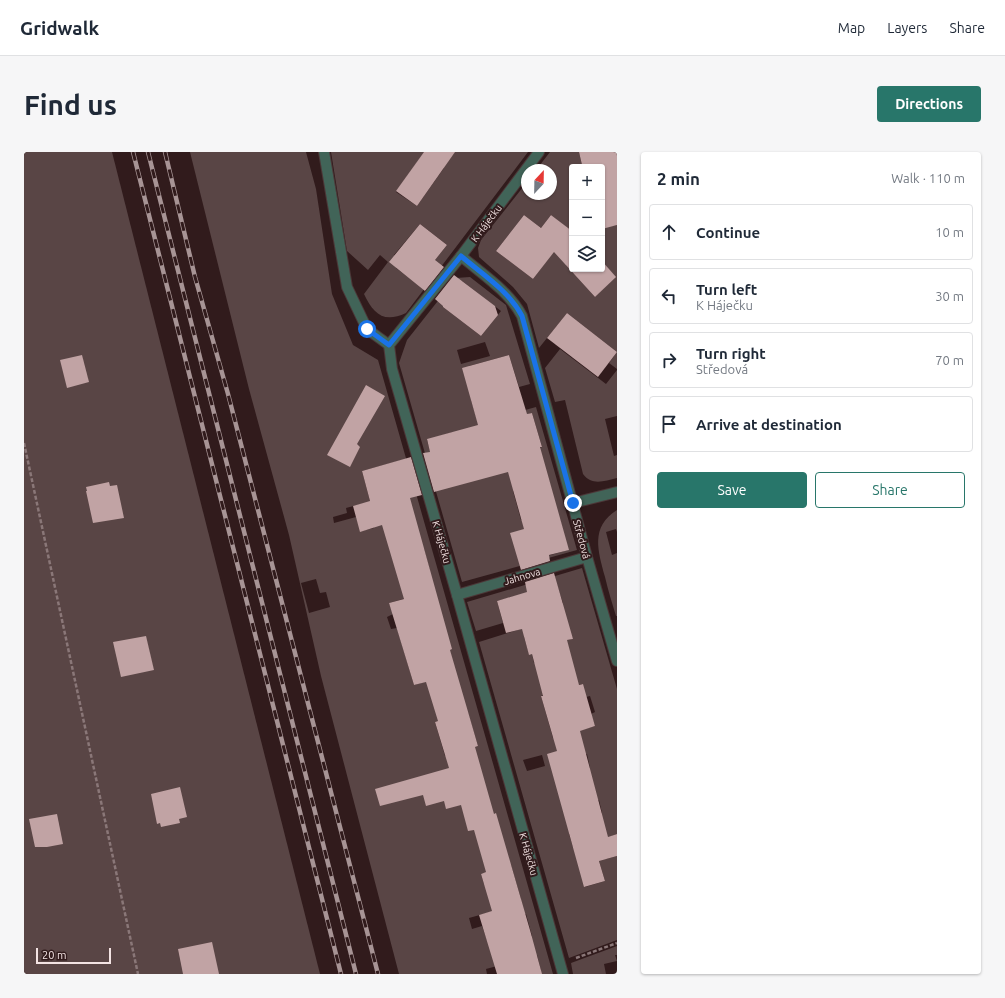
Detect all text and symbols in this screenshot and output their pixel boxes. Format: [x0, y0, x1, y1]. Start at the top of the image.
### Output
text: Gridwalk [20, 17, 99, 39]
text: Map [838, 20, 865, 36]
text: Layers [887, 20, 927, 36]
text: Share [949, 20, 985, 36]
button: Directions [877, 86, 981, 122]
text: Find us [24, 89, 117, 120]
north arrow [521, 164, 557, 200]
map controls [569, 164, 605, 272]
button: + [569, 164, 605, 200]
text: 2 min [657, 169, 700, 188]
text: Walk · 110 m [891, 171, 965, 185]
button: − [569, 200, 605, 236]
street label: K Háječku [469, 202, 504, 244]
icon: ahead [658, 221, 680, 243]
text: Continue [696, 224, 760, 241]
text: 10 m [935, 225, 964, 239]
button: layers [569, 236, 605, 272]
text: Turn left [696, 281, 757, 298]
icon: left [658, 285, 680, 307]
text: 30 m [935, 289, 964, 303]
text: K Háječku [696, 298, 753, 312]
route start [358, 320, 376, 338]
text: Turn right [696, 345, 766, 362]
icon: right [658, 349, 680, 371]
text: 70 m [935, 353, 964, 367]
text: Středová [696, 362, 748, 376]
icon: arrive [658, 413, 680, 435]
text: Arrive at destination [696, 416, 842, 433]
button: Save [657, 472, 807, 508]
button: Share [815, 472, 965, 508]
route end [564, 494, 582, 512]
street label: Středová [571, 518, 592, 560]
street label: K Háječku [430, 520, 453, 565]
street label: Jahnova [503, 566, 542, 587]
street label: K Háječku [517, 832, 540, 877]
scale bar [36, 946, 111, 965]
text: 20 m [42, 949, 66, 961]

